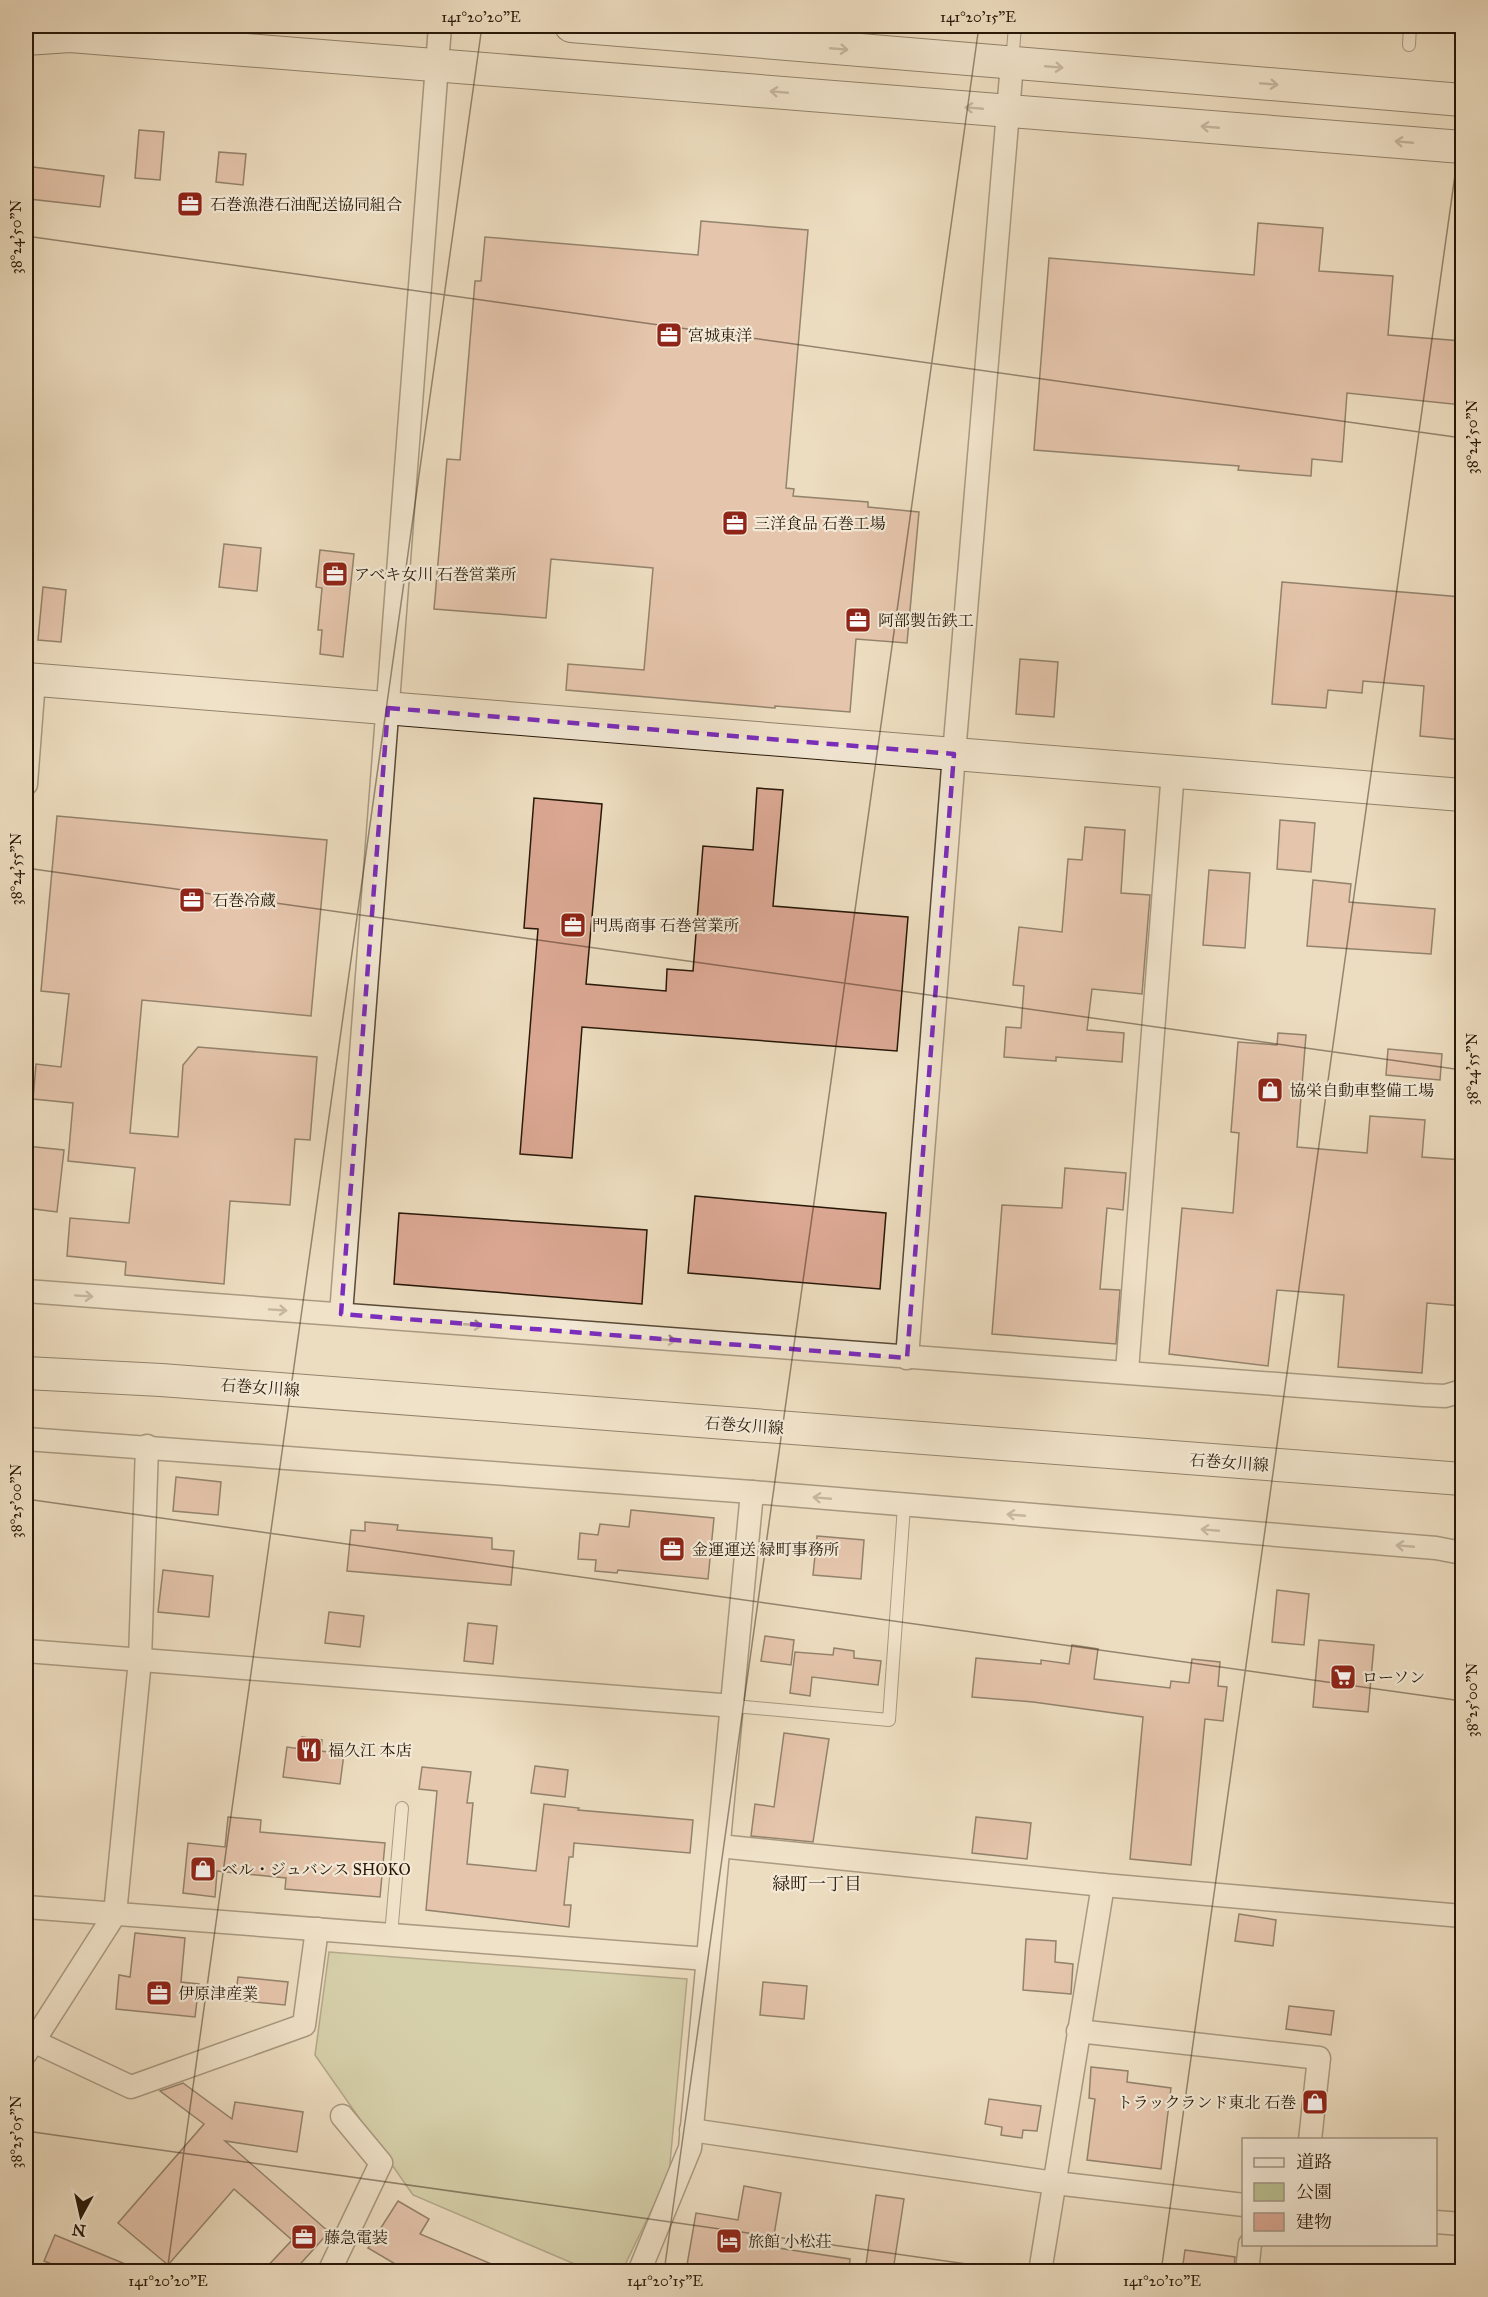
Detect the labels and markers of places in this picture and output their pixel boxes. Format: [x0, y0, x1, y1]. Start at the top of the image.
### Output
office icon: 石巻漁港石油配送協同組合 [175, 189, 205, 219]
place label: 石巻漁港石油配送協同組合 [210, 195, 402, 214]
office icon: 宮城東洋 [654, 320, 684, 350]
place label: 宮城東洋 [688, 326, 752, 345]
office icon: 三洋食品 石巻工場 [720, 508, 750, 538]
place label: 三洋食品 石巻工場 [754, 514, 885, 533]
office icon: アベキ女川 石巻営業所 [320, 559, 350, 589]
place label: アベキ女川 石巻営業所 [354, 565, 517, 584]
office icon: 阿部製缶鉄工 [843, 605, 873, 635]
place label: 阿部製缶鉄工 [878, 611, 974, 630]
office icon: 石巻冷蔵 [177, 885, 207, 915]
place label: 石巻冷蔵 [212, 891, 276, 910]
office icon: 門馬商事 石巻営業所 [558, 910, 588, 940]
place label: 門馬商事 石巻営業所 [592, 916, 739, 935]
shop icon: 協栄自動車整備工場 [1255, 1075, 1285, 1105]
place label: 協栄自動車整備工場 [1290, 1081, 1434, 1100]
office icon: 金運運送 緑町事務所 [657, 1534, 687, 1564]
place label: 金運運送 緑町事務所 [692, 1540, 839, 1559]
supermarket icon: ローソン [1328, 1662, 1358, 1692]
place label: ローソン [1362, 1668, 1425, 1687]
restaurant icon: 福久江 本店 [294, 1735, 324, 1765]
place label: 福久江 本店 [328, 1741, 411, 1760]
shop icon: ベル・ジュバンス SHOKO [188, 1854, 218, 1884]
place label: ベル・ジュバンス SHOKO [222, 1860, 411, 1879]
office icon: 伊原津産業 [144, 1978, 174, 2008]
place label: 伊原津産業 [178, 1984, 258, 2003]
shop icon: トラックランド東北 石巻 [1300, 2087, 1330, 2117]
place label: トラックランド東北 石巻 [1117, 2093, 1296, 2112]
office icon: 藤急電装 [289, 2222, 319, 2252]
hotel icon: 旅館 小松荘 [714, 2226, 744, 2256]
place label: 藤急電装 [324, 2228, 388, 2247]
place label: 旅館 小松荘 [748, 2232, 831, 2251]

